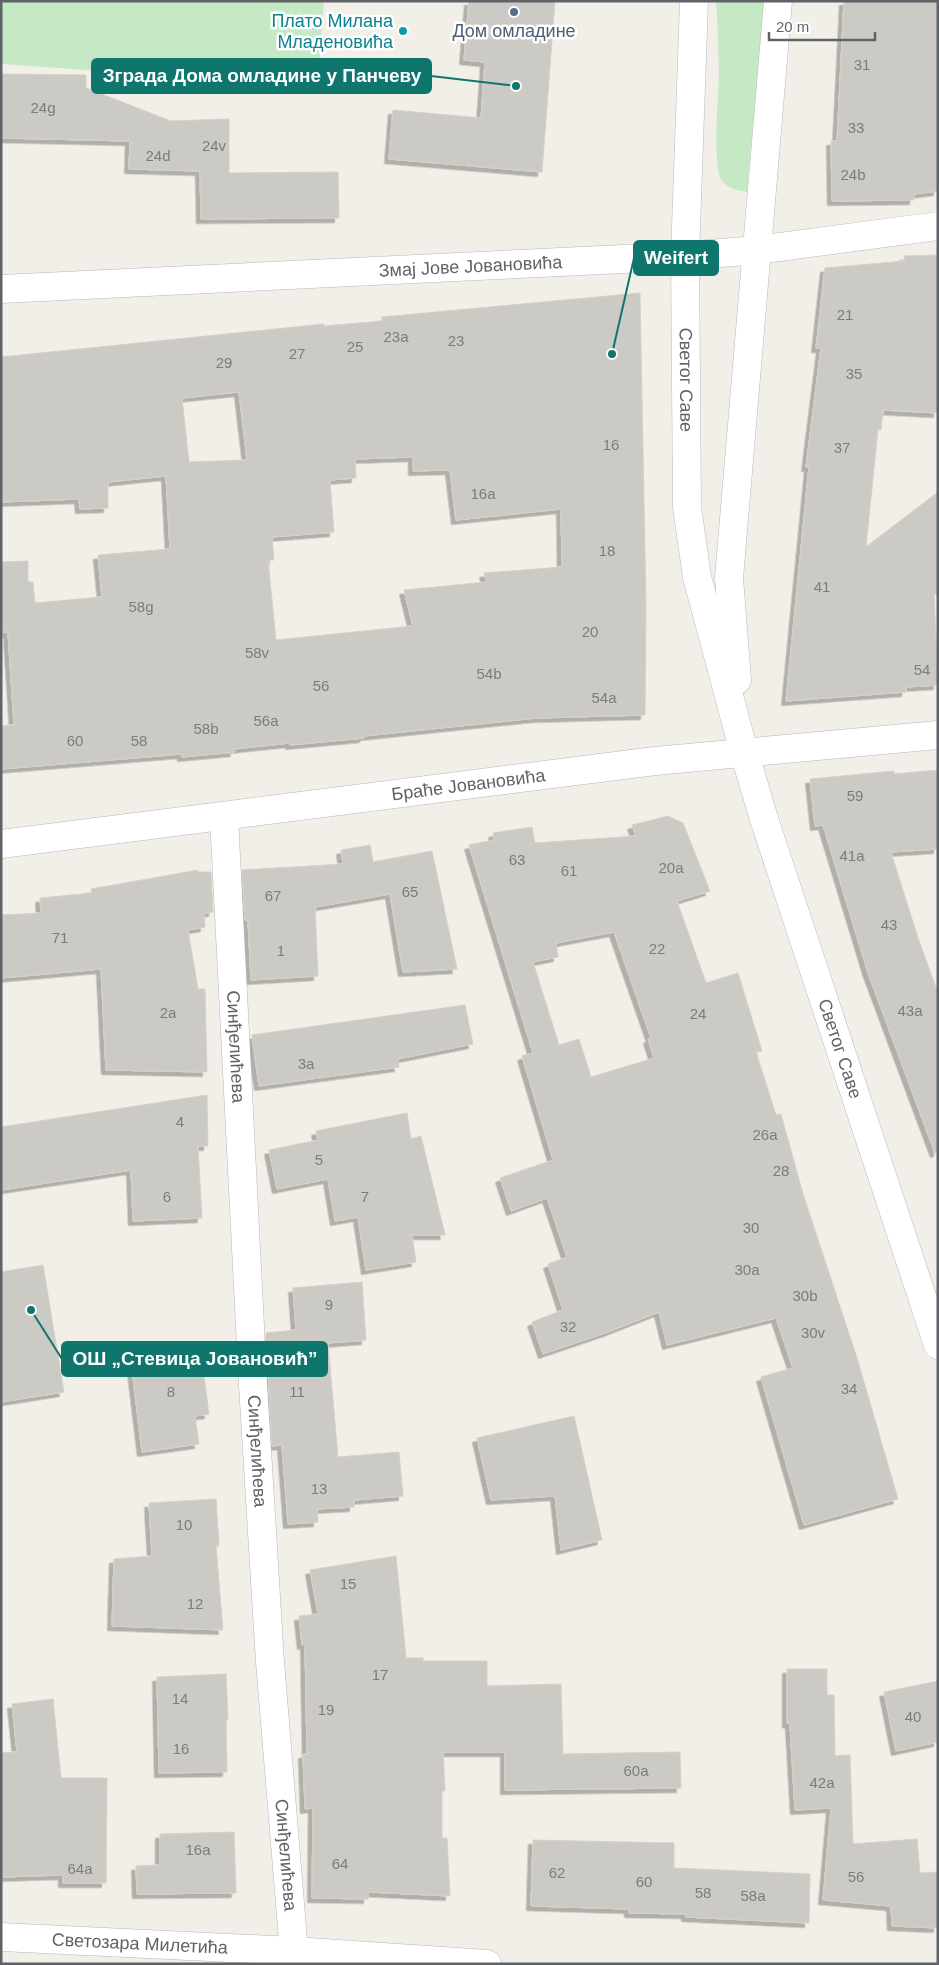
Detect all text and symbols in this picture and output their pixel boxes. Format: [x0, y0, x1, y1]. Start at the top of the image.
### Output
marker: Дом омладине [508, 6, 520, 18]
scale bar [769, 10, 875, 42]
place label: Плато Милана Младеновића [271, 11, 394, 52]
text: 20 m [776, 18, 809, 35]
place label: Дом омладине [452, 21, 576, 41]
marker: Плато Милана Младеновића [397, 25, 409, 37]
house number: 31 [854, 56, 870, 73]
callout: Зграда Дома омладине у Панчеву [92, 59, 431, 93]
text: Зграда Дома омладине у Панчеву [103, 65, 422, 86]
house number: 24g [30, 99, 56, 116]
house number: 33 [848, 119, 864, 136]
house number: 24v [202, 137, 227, 154]
house number: 24d [145, 147, 171, 164]
house number: 24b [840, 166, 866, 183]
callout: Weifert [634, 241, 718, 275]
text: Weifert [644, 247, 709, 268]
street label: Змај Јове Јовановића [378, 252, 564, 281]
house number: 21 [837, 306, 853, 323]
house number: 23a [383, 328, 409, 345]
street label: Светог Саве [676, 328, 696, 432]
house number: 23 [448, 332, 464, 349]
house number: 25 [347, 338, 363, 355]
house number: 27 [289, 345, 305, 362]
house number: 29 [216, 354, 232, 371]
house number: 35 [846, 365, 862, 382]
house number: 16 [603, 436, 619, 453]
house number: 37 [834, 439, 850, 456]
house number: 16a [470, 485, 496, 502]
house number: 18 [599, 542, 615, 559]
house number: 41 [814, 578, 830, 595]
house number: 58g [128, 598, 154, 615]
house number: 20 [582, 623, 598, 640]
house number: 58v [245, 644, 270, 661]
house number: 54 [914, 661, 930, 678]
house number: 54b [476, 665, 502, 682]
house number: 56 [313, 677, 329, 694]
house number: 54a [591, 689, 617, 706]
house number: 56a [253, 712, 279, 729]
house number: 58b [193, 720, 219, 737]
house number: 60 [67, 732, 83, 749]
house number: 58 [131, 732, 147, 749]
street label: Браће Јовановића [390, 765, 547, 804]
house number: 59 [847, 787, 863, 804]
house number: 41a [839, 847, 865, 864]
house number: 63 [509, 851, 525, 868]
house number: 20a [658, 859, 684, 876]
house number: 61 [561, 862, 577, 879]
house number: 65 [402, 883, 418, 900]
house number: 67 [265, 887, 281, 904]
house number: 43 [881, 916, 897, 933]
house number: 71 [52, 929, 68, 946]
house number: 22 [649, 940, 665, 957]
house number: 1 [277, 942, 285, 959]
street label: Синђелићева [223, 990, 249, 1104]
street label: Светог Саве [814, 996, 866, 1101]
house number: 43a [897, 1002, 923, 1019]
house number: 2a [160, 1004, 177, 1021]
house number: 24 [690, 1005, 706, 1022]
house number: 3a [298, 1055, 315, 1072]
house number: 4 [176, 1113, 184, 1130]
house number: 26a [752, 1126, 778, 1143]
house number: 5 [315, 1151, 323, 1168]
house number: 28 [773, 1162, 789, 1179]
house number: 6 [163, 1188, 171, 1205]
house number: 7 [361, 1188, 369, 1205]
house number: 30 [743, 1219, 759, 1236]
house number: 30a [734, 1261, 760, 1278]
house number: 30b [792, 1287, 818, 1304]
house number: 9 [325, 1296, 333, 1313]
house number: 32 [560, 1318, 576, 1335]
house number: 30v [801, 1324, 826, 1341]
callout: ОШ „Стевица Јовановић” [62, 1342, 327, 1376]
text: ОШ „Стевица Јовановић” [72, 1348, 318, 1369]
house number: 34 [841, 1380, 857, 1397]
house number: 8 [167, 1383, 175, 1400]
house number: 11 [289, 1383, 305, 1400]
street label: Синђелићева [244, 1394, 271, 1509]
house number: 13 [311, 1480, 327, 1497]
house number: 10 [176, 1516, 192, 1533]
house number: 15 [340, 1575, 356, 1592]
house number: 12 [187, 1595, 203, 1612]
house number: 17 [372, 1666, 388, 1683]
house number: 14 [172, 1690, 188, 1707]
house number: 19 [318, 1701, 334, 1718]
house number: 40 [905, 1708, 921, 1725]
house number: 16 [173, 1740, 189, 1757]
house number: 60a [623, 1762, 649, 1779]
house number: 42a [809, 1774, 835, 1791]
street label: Синђелићева [271, 1798, 301, 1913]
house number: 16a [185, 1841, 211, 1858]
house number: 64 [332, 1855, 348, 1872]
house number: 64a [67, 1860, 93, 1877]
house number: 62 [549, 1864, 565, 1881]
house number: 56 [848, 1868, 864, 1885]
house number: 60 [636, 1873, 652, 1890]
house number: 58 [695, 1884, 711, 1901]
house number: 58a [740, 1887, 766, 1904]
street label: Светозара Милетића [51, 1929, 229, 1958]

